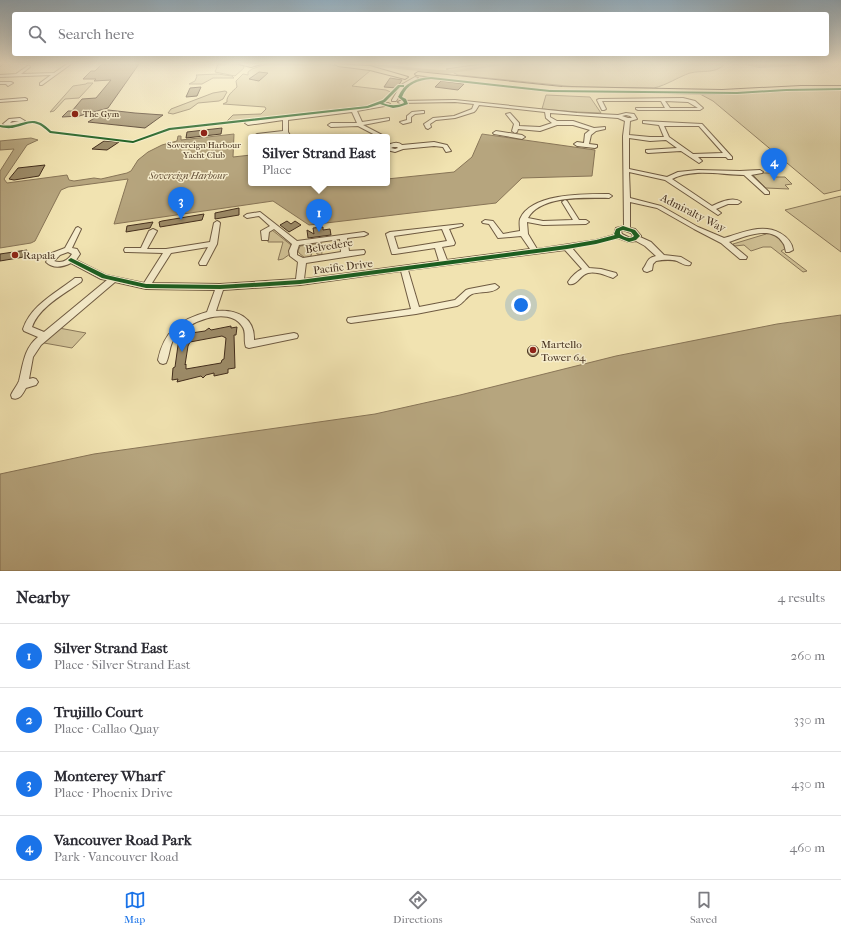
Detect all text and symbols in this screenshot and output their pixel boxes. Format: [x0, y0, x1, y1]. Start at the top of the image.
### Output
search box [12, 12, 829, 56]
icon: search [26, 23, 48, 45]
text: Search here [58, 25, 134, 43]
marker: The Gym [70, 109, 80, 119]
place label: The Gym [83, 109, 120, 119]
marker: Sovereign Harbour Yacht Club [199, 128, 209, 138]
popup [248, 134, 390, 186]
place label: Sovereign Harbour Yacht Club [167, 140, 241, 160]
text: Silver Strand East [262, 144, 376, 162]
pin: 4 [761, 148, 787, 181]
text: Place [262, 162, 292, 177]
water label: Sovereign Harbour [148, 170, 228, 182]
pin: 3 [168, 187, 194, 220]
street label: Admiralty Way [657, 191, 729, 235]
pin: 1 [306, 199, 332, 232]
street label: Belvedere [304, 236, 354, 256]
place label: Rapala [23, 249, 56, 262]
marker: Rapala [10, 250, 20, 260]
street label: Pacific Drive [312, 257, 374, 277]
your location [511, 295, 531, 315]
pin: 2 [169, 319, 195, 352]
place label: Martello Tower 64 [541, 338, 586, 364]
marker: Martello Tower 64 [528, 345, 538, 355]
text: Nearby [16, 587, 70, 607]
text: 4 results [778, 590, 825, 605]
text: Silver Strand East [54, 639, 168, 657]
text: 1 [27, 648, 31, 663]
text: 260 m [791, 648, 825, 663]
text: Place · Silver Strand East [54, 657, 190, 672]
text: Trujillo Court [54, 703, 143, 721]
text: 2 [26, 712, 32, 727]
text: 330 m [794, 712, 825, 727]
text: Place · Callao Quay [54, 721, 159, 736]
text: Monterey Wharf [54, 767, 163, 785]
text: 3 [26, 776, 32, 791]
text: 430 m [791, 776, 825, 791]
text: Place · Phoenix Drive [54, 785, 173, 800]
text: Vancouver Road Park [54, 831, 192, 849]
text: 4 [25, 840, 33, 855]
text: 460 m [790, 840, 825, 855]
text: Park · Vancouver Road [54, 849, 179, 864]
tab: Map [124, 889, 146, 926]
tab: Directions [393, 889, 443, 926]
tab: Saved [690, 889, 717, 926]

